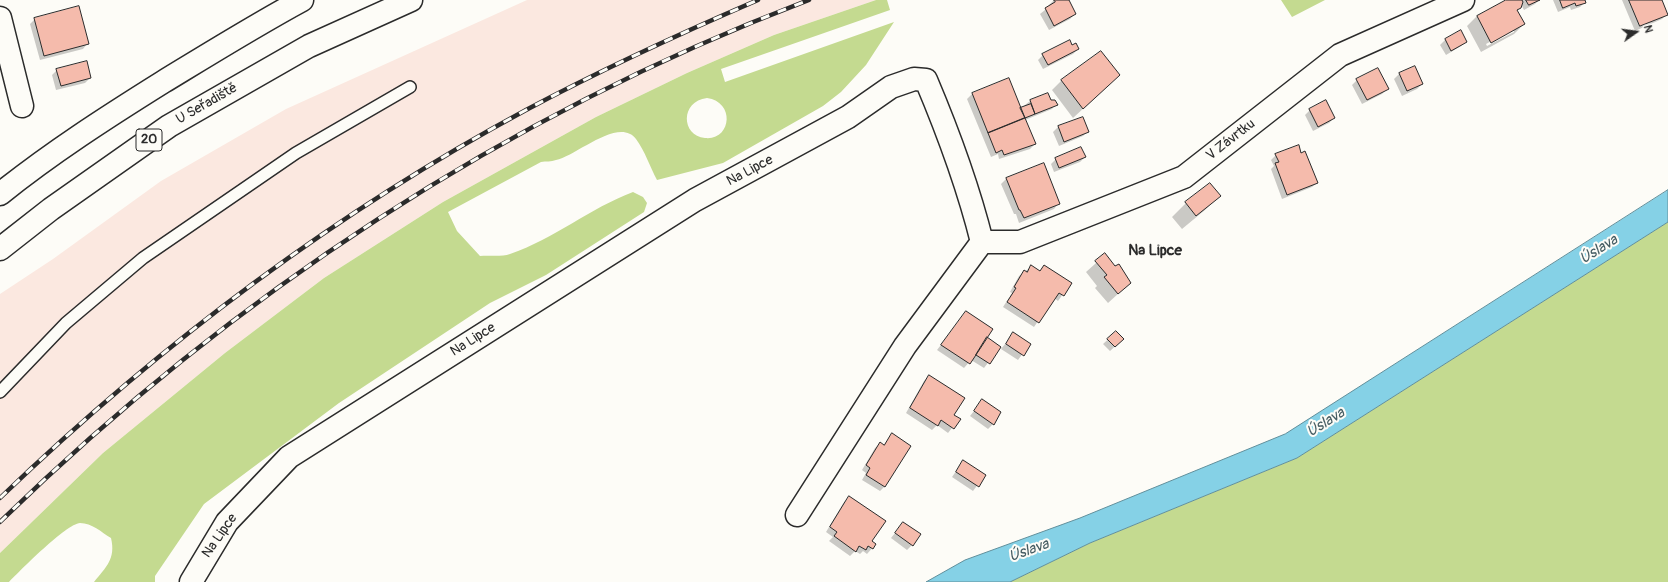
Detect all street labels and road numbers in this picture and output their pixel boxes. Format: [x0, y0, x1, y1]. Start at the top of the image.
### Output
street label: U Seřadiště [173, 80, 241, 128]
street label: V Závrtku [1203, 116, 1259, 164]
road number: 20 [136, 129, 162, 151]
street label: Na Lipce [724, 152, 776, 190]
street label: Na Lipce [447, 320, 499, 360]
street label: Na Lipce [199, 511, 241, 561]

